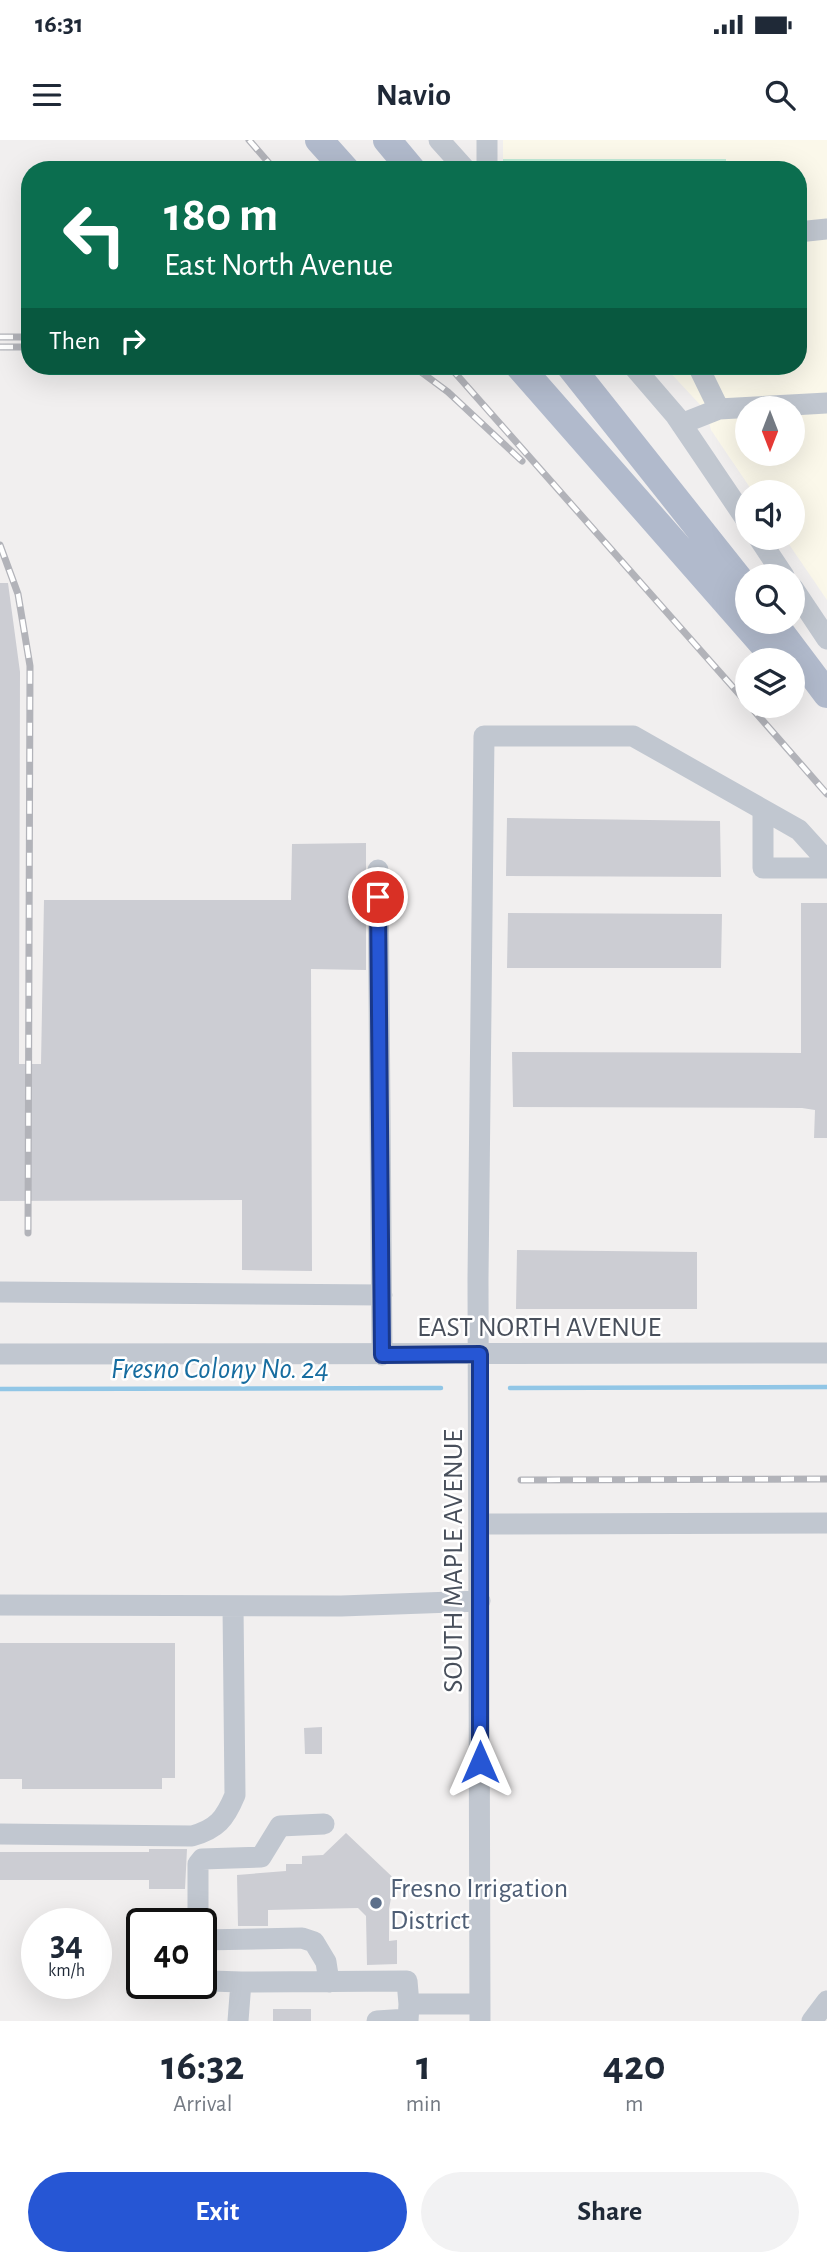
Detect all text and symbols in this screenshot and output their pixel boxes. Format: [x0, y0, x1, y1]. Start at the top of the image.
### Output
text: 16:31 [35, 11, 83, 37]
icon: menu [28, 76, 66, 114]
icon: search [761, 76, 799, 114]
text: Navio [376, 79, 451, 111]
icon: left [49, 189, 140, 280]
text: 180 m [164, 191, 278, 240]
text: East North Avenue [164, 249, 393, 281]
icon: right [114, 322, 152, 360]
text: Then [49, 328, 100, 354]
north arrow [735, 396, 805, 466]
map controls [735, 396, 805, 718]
button: sound [735, 480, 805, 550]
button: search [735, 564, 805, 634]
button: layers [735, 648, 805, 718]
pin [348, 867, 408, 927]
icon: arrive [359, 878, 397, 916]
street label: EAST NORTH AVENUE [417, 1314, 661, 1342]
water label: Fresno Colony No. 24 [111, 1354, 329, 1384]
street label: SOUTH MAPLE AVENUE [440, 1429, 468, 1693]
position arrow [443, 1725, 517, 1799]
place label: Fresno Irrigation District [390, 1875, 568, 1935]
marker: Fresno Irrigation District [368, 1895, 384, 1911]
speed limit sign: 40 [126, 1908, 217, 1999]
text: 34 [50, 1927, 83, 1962]
text: km/h [48, 1962, 85, 1980]
text: 16:32 [161, 2045, 244, 2087]
text: 1 [416, 2045, 431, 2087]
text: 420 [603, 2045, 666, 2087]
text: Arrival [173, 2093, 232, 2116]
text: min [406, 2093, 441, 2116]
text: m [625, 2093, 643, 2116]
button: Exit [28, 2172, 407, 2252]
button: Share [421, 2172, 799, 2252]

